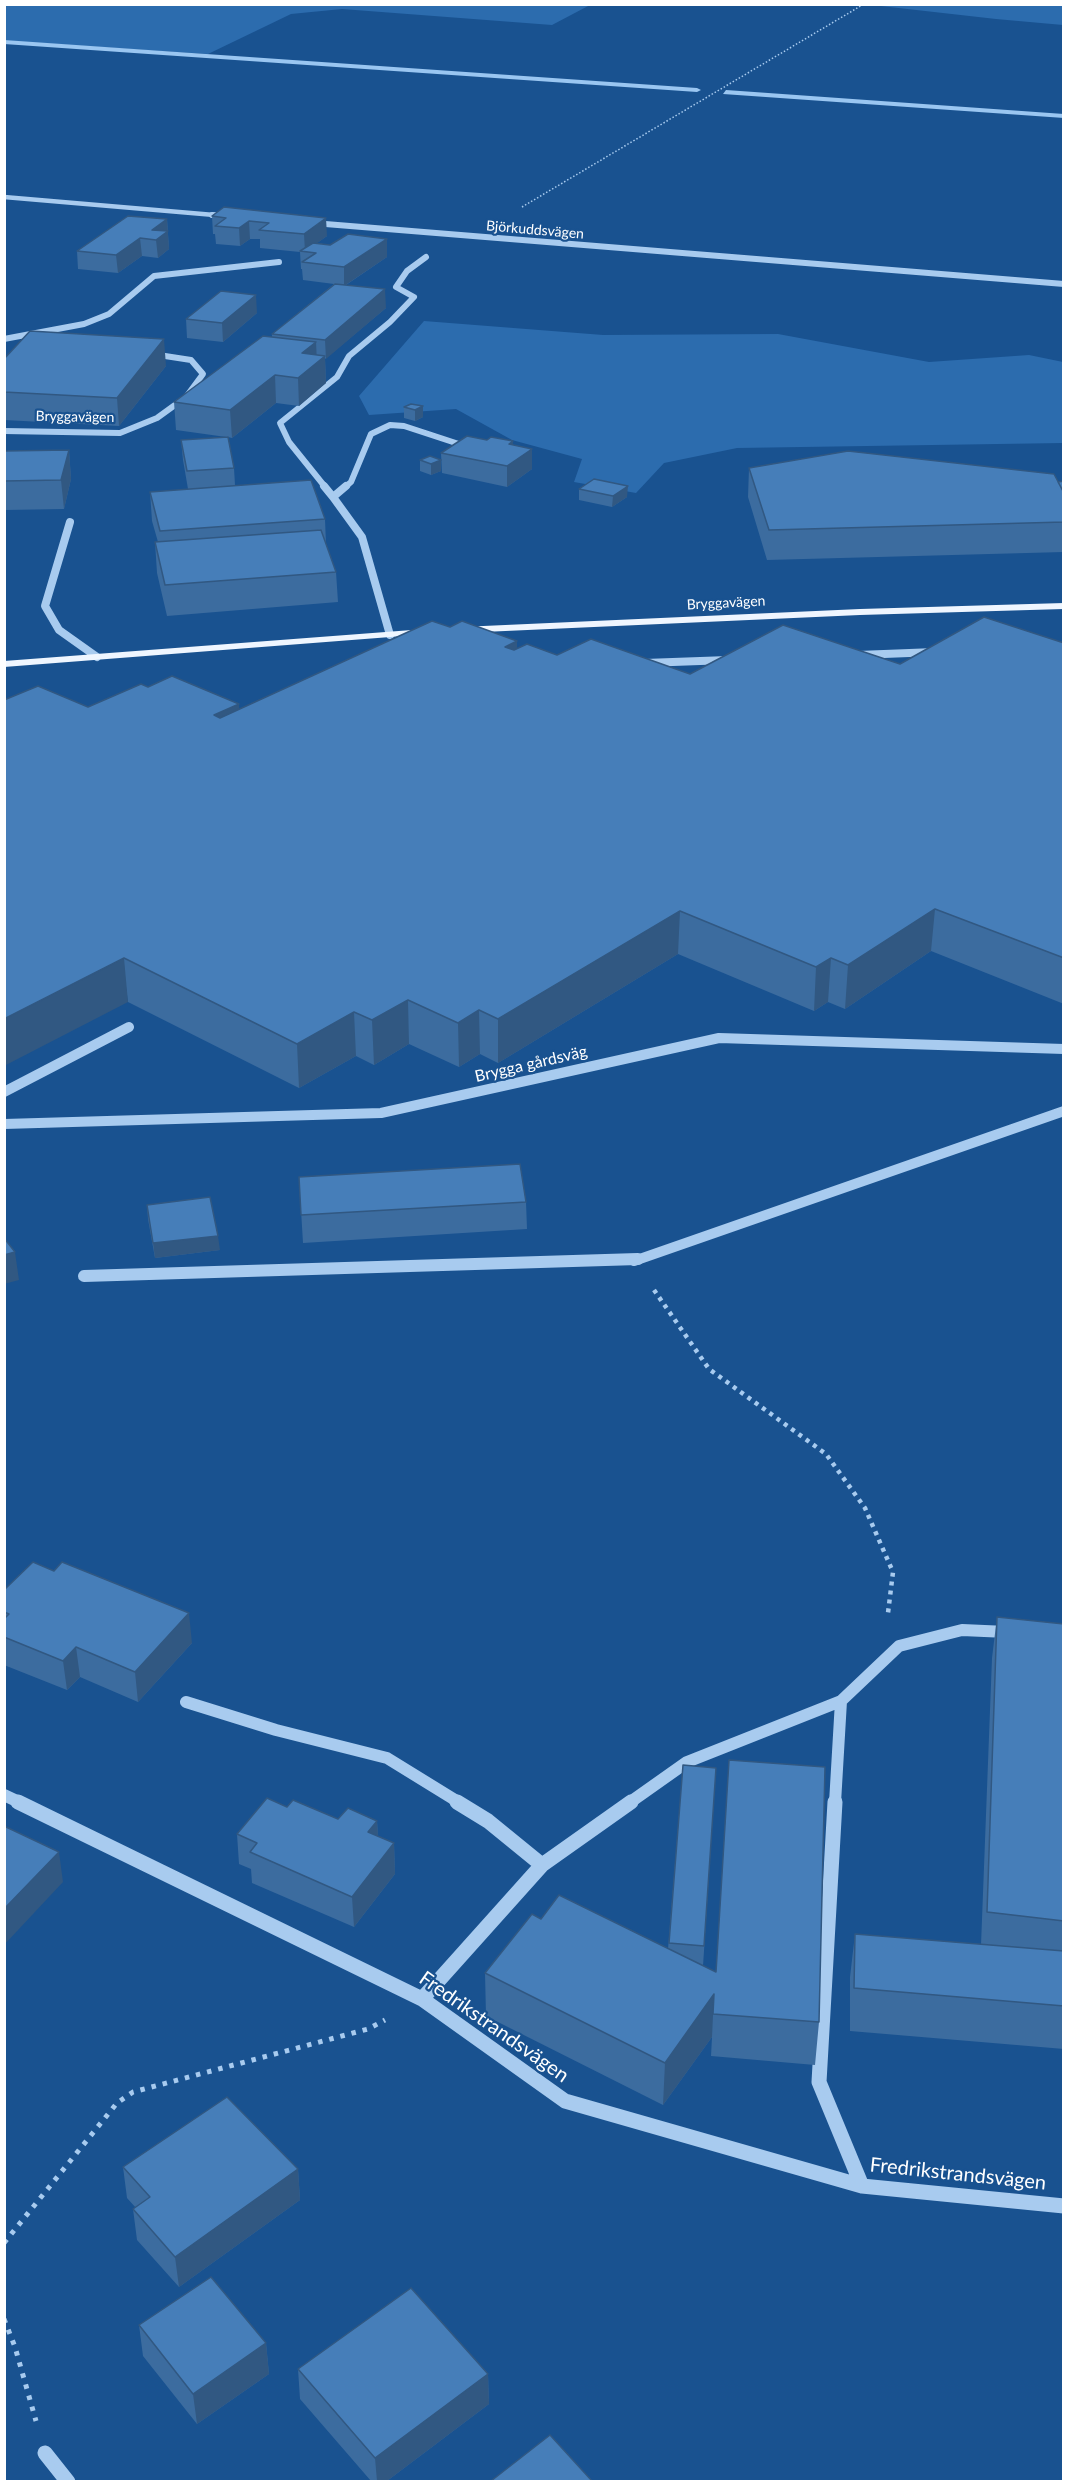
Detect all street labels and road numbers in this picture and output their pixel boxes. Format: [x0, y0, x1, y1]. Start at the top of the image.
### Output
street label: Björkuddsvägen [485, 217, 585, 243]
street label: Bryggavägen [35, 408, 115, 426]
street label: Bryggavägen [686, 593, 766, 613]
street label: Brygga gårdsväg [473, 1042, 589, 1086]
street label: Fredrikstrandsvägen [415, 1966, 573, 2088]
street label: Fredrikstrandsvägen [869, 2153, 1047, 2195]

